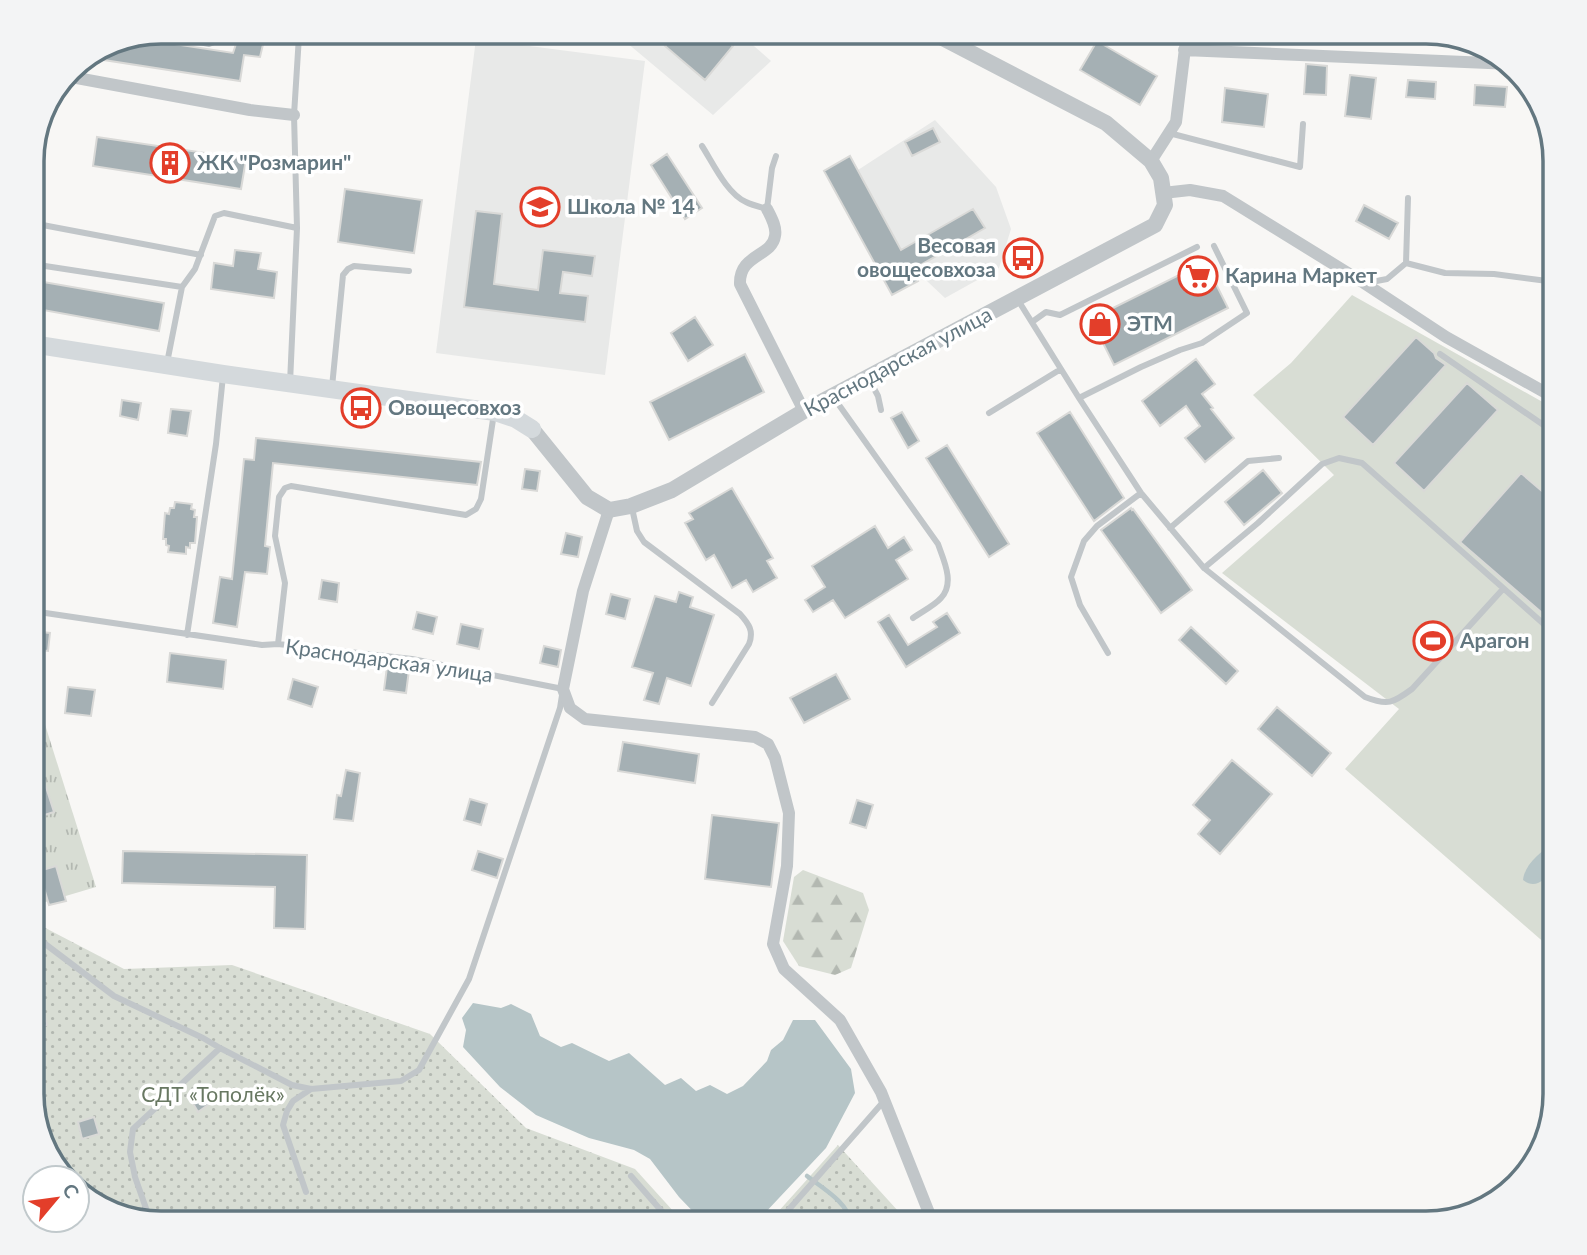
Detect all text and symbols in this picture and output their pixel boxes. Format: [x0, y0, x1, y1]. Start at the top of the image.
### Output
building icon: ЖК "Розмарин" [149, 142, 191, 184]
place label: ЖК "Розмарин" [197, 149, 351, 174]
school or university icon: Школа № 14 [519, 186, 561, 228]
place label: Школа № 14 [567, 193, 695, 218]
place label: Весовая овощесовхоза [857, 232, 996, 281]
bus stop icon: Весовая овощесовхоза [1002, 237, 1044, 279]
supermarket icon: Карина Маркет [1177, 255, 1219, 297]
place label: Карина Маркет [1225, 262, 1377, 287]
street label: Краснодарская улица [799, 301, 995, 421]
shop icon: ЭТМ [1079, 303, 1121, 345]
place label: ЭТМ [1127, 310, 1173, 335]
bus stop icon: Овощесовхоз [340, 387, 382, 429]
place label: Овощесовхоз [388, 394, 521, 419]
sports icon: Арагон [1412, 620, 1454, 662]
place label: Арагон [1459, 627, 1530, 652]
street label: Краснодарская улица [284, 633, 494, 686]
park label: СДТ «Тополёк» [141, 1081, 285, 1106]
north arrow [21, 1164, 91, 1234]
text: С [58, 1179, 85, 1202]

